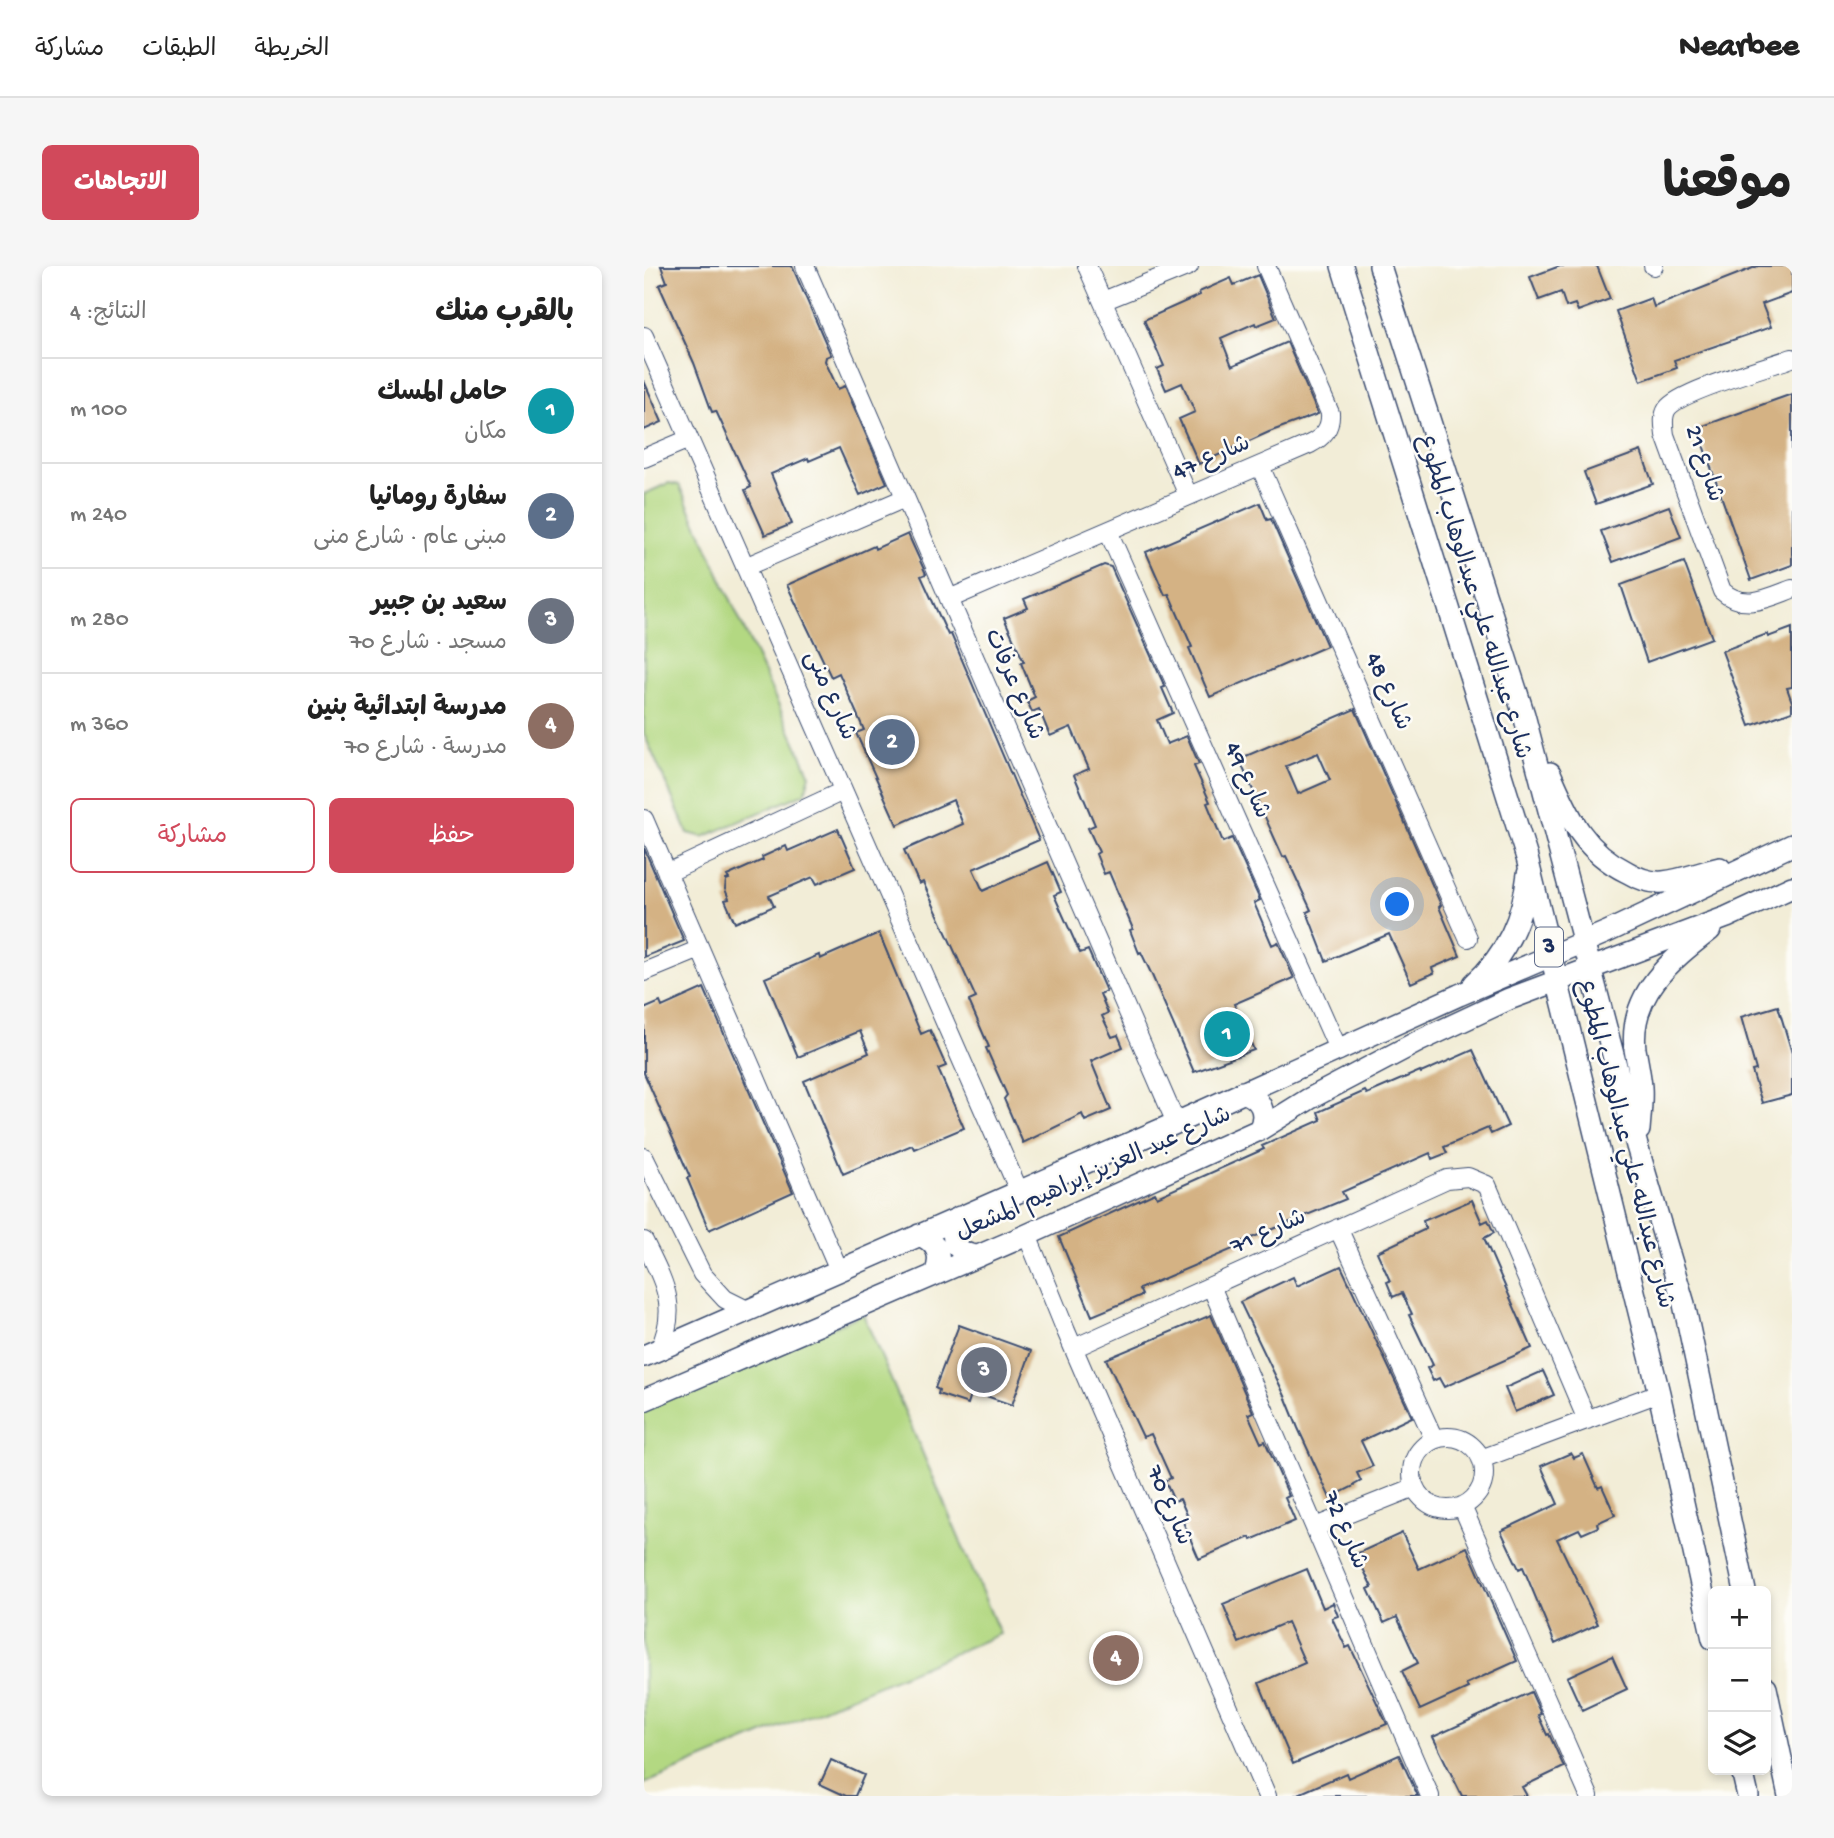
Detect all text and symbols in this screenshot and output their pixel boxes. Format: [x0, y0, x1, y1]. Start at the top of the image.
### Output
text: Nearbee [1679, 29, 1799, 67]
text: مشاركة [35, 36, 104, 65]
text: الطبقات [142, 36, 217, 65]
text: الخريطة [255, 36, 329, 65]
button: الاتجاهات [42, 145, 199, 220]
text: موقعنا [1662, 158, 1792, 216]
text: بالقرب منك [435, 297, 574, 332]
text: النتائج: 4 [70, 300, 147, 327]
text: حامل المسك [377, 379, 507, 410]
text: 100 m [70, 397, 127, 424]
text: 1 [546, 397, 556, 424]
text: مكان [464, 420, 507, 447]
street label: شارع 21 [1677, 422, 1729, 506]
street label: شارع 47 [1169, 430, 1255, 488]
street label: شارع عبدالله علي عبدالوهاب المطوع [1407, 431, 1536, 764]
text: سفارة رومانيا [369, 484, 507, 515]
text: 240 m [70, 502, 127, 529]
text: 2 [545, 502, 557, 529]
text: مبنى عام · شارع منى [313, 525, 507, 552]
text: سعيد بن جبير [371, 589, 507, 620]
text: 280 m [70, 607, 129, 634]
text: 3 [545, 607, 557, 634]
street label: شارع عرفات [977, 625, 1049, 745]
text: مسجد · شارع 70 [350, 630, 507, 657]
street label: شارع منى [796, 646, 862, 746]
street label: شارع 48 [1357, 649, 1417, 735]
text: مدرسة ابتدائية بنين [307, 694, 507, 725]
text: 360 m [70, 712, 128, 739]
text: 4 [546, 712, 556, 739]
pin: 2 [869, 716, 915, 768]
text: مدرسة · شارع 70 [345, 735, 507, 762]
street label: شارع 49 [1216, 738, 1276, 824]
button: مشاركة [70, 798, 315, 873]
button: حفظ [329, 798, 574, 873]
your location [1380, 887, 1414, 921]
road number: 3 [1535, 928, 1563, 967]
street label: شارع عبدالله علي عبدالوهاب المطوع [1566, 976, 1679, 1313]
pin: 1 [1204, 1008, 1250, 1060]
street label: شارع عبد العزيز إبراهيم المشعل [952, 1101, 1236, 1249]
street label: شارع 71 [1226, 1204, 1311, 1263]
pin: 3 [961, 1344, 1007, 1396]
street label: شارع 70 [1138, 1461, 1198, 1550]
street label: شارع 72 [1314, 1487, 1373, 1574]
map controls [1708, 1586, 1771, 1775]
button: + [1708, 1586, 1771, 1649]
pin: 4 [1093, 1632, 1139, 1684]
button: − [1708, 1649, 1771, 1712]
button: layers [1708, 1712, 1771, 1775]

